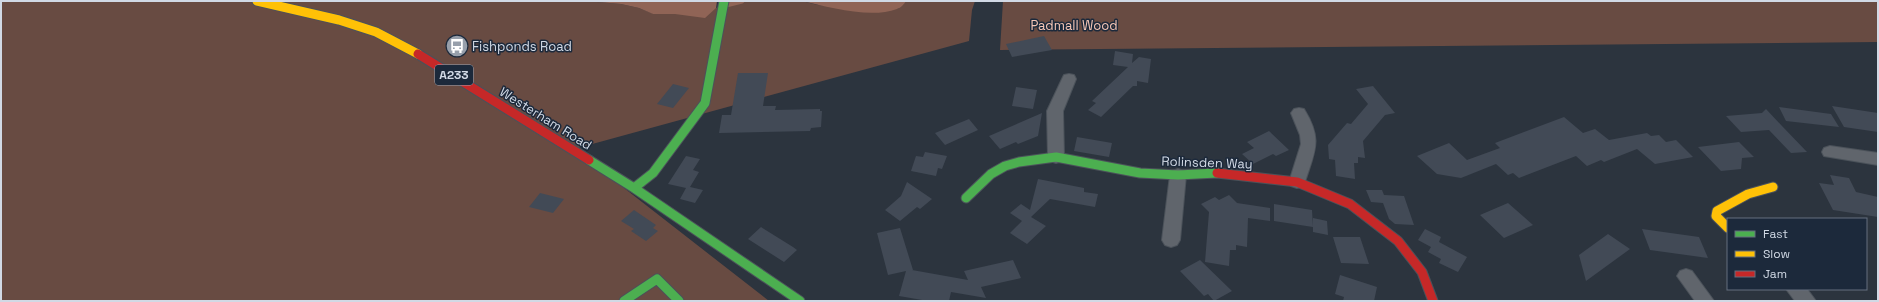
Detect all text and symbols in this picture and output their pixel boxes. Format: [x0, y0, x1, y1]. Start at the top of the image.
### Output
park label: Padmall Wood [1030, 17, 1118, 34]
bus stop icon: Fishponds Road [444, 33, 470, 59]
place label: Fishponds Road [472, 38, 572, 55]
road number: A233 [435, 65, 473, 85]
street label: Westerham Road [496, 83, 595, 154]
street label: Rolinsden Way [1161, 152, 1253, 173]
legend [1727, 218, 1867, 290]
text: Fast [1763, 226, 1788, 242]
text: Slow [1763, 246, 1790, 262]
text: Jam [1763, 266, 1787, 282]

